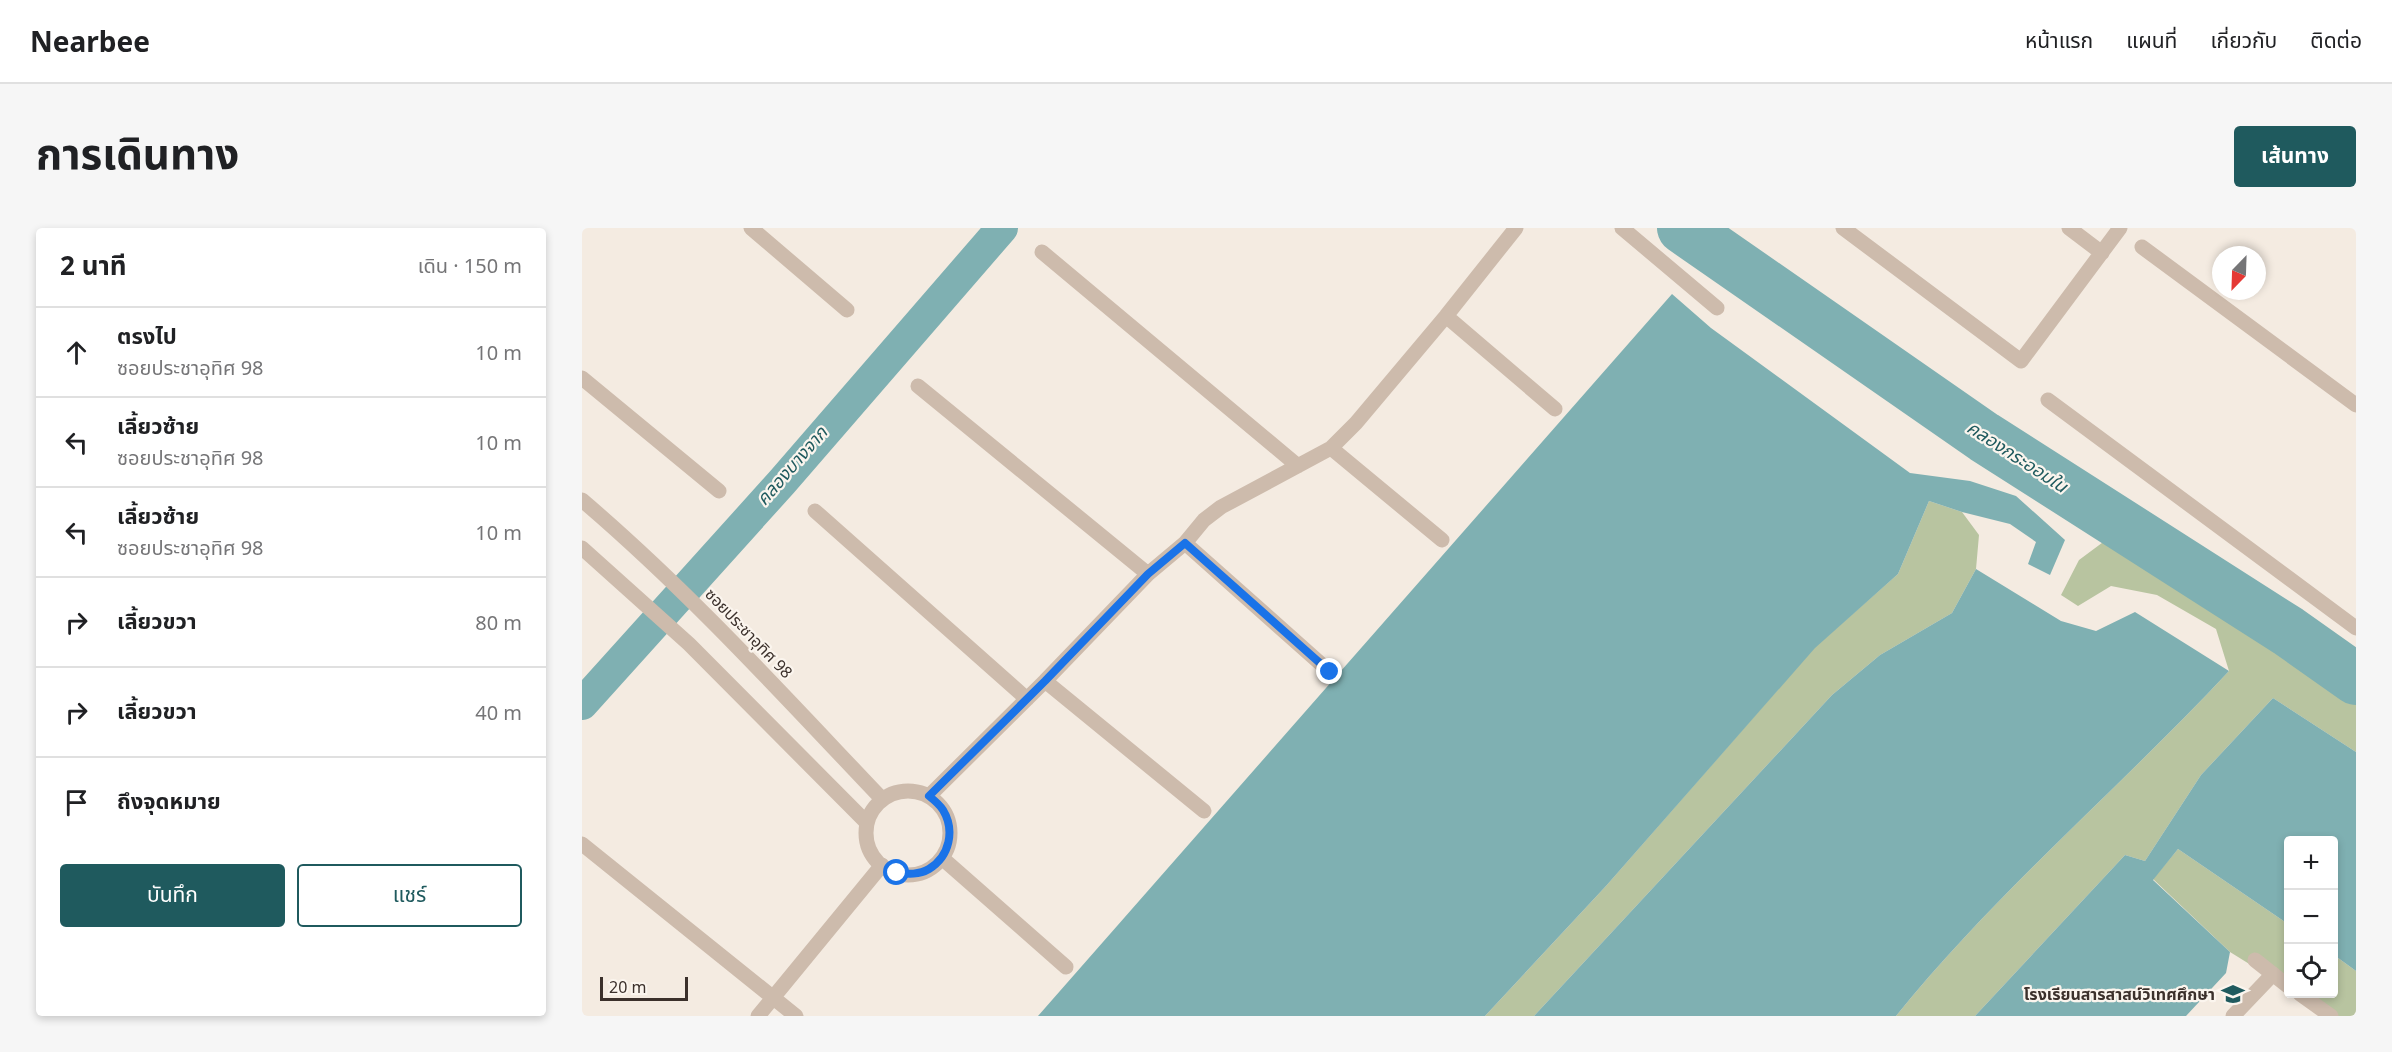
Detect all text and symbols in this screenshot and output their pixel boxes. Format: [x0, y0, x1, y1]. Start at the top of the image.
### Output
text: Nearbee [30, 22, 150, 60]
text: หน้าแรก [2025, 26, 2093, 54]
text: แผนที่ [2126, 26, 2177, 54]
text: เกี่ยวกับ [2210, 26, 2277, 54]
text: ติดต่อ [2310, 26, 2362, 54]
text: การเดินทาง [36, 124, 239, 181]
button: เส้นทาง [2234, 126, 2356, 187]
north arrow [2212, 246, 2266, 300]
text: 2 นาที [60, 247, 126, 283]
text: เดิน · 150 m [418, 252, 522, 279]
text: ตรงไป [117, 320, 177, 350]
icon: ahead [60, 336, 93, 369]
text: 10 m [475, 339, 522, 366]
text: ซอยประชาอุทิศ 98 [117, 354, 264, 381]
text: เลี้ยวซ้าย [117, 410, 199, 440]
water label: คลองกระออมใน [1963, 415, 2073, 498]
water label: คลองบางจาก [750, 420, 833, 510]
icon: left [60, 426, 93, 459]
text: 10 m [475, 429, 522, 456]
text: ซอยประชาอุทิศ 98 [117, 444, 264, 471]
text: เลี้ยวซ้าย [117, 500, 199, 530]
icon: left [60, 516, 93, 549]
text: 10 m [475, 519, 522, 546]
text: ซอยประชาอุทิศ 98 [117, 534, 264, 561]
street label: ซอยประชาอุทิศ 98 [700, 583, 798, 683]
text: เลี้ยวขวา [117, 605, 197, 635]
icon: right [60, 606, 93, 639]
text: 80 m [475, 609, 522, 636]
route end [1316, 658, 1342, 684]
text: เลี้ยวขวา [117, 695, 197, 725]
icon: right [60, 696, 93, 729]
text: 40 m [475, 699, 522, 726]
text: ถึงจุดหมาย [117, 785, 221, 815]
icon: arrive [60, 786, 93, 819]
map controls [2284, 836, 2338, 998]
button: + [2284, 836, 2338, 890]
route start [883, 859, 909, 885]
button: บันทึก [60, 864, 285, 927]
button: แชร์ [297, 864, 522, 927]
button: − [2284, 890, 2338, 944]
button: locate [2284, 944, 2338, 998]
scale bar [600, 974, 688, 1002]
text: 20 m [609, 976, 646, 998]
school or university icon: โรงเรียนสารสาสน์วิเทศศึกษา [2220, 981, 2246, 1007]
place label: โรงเรียนสารสาสน์วิเทศศึกษา [2024, 983, 2215, 1005]

